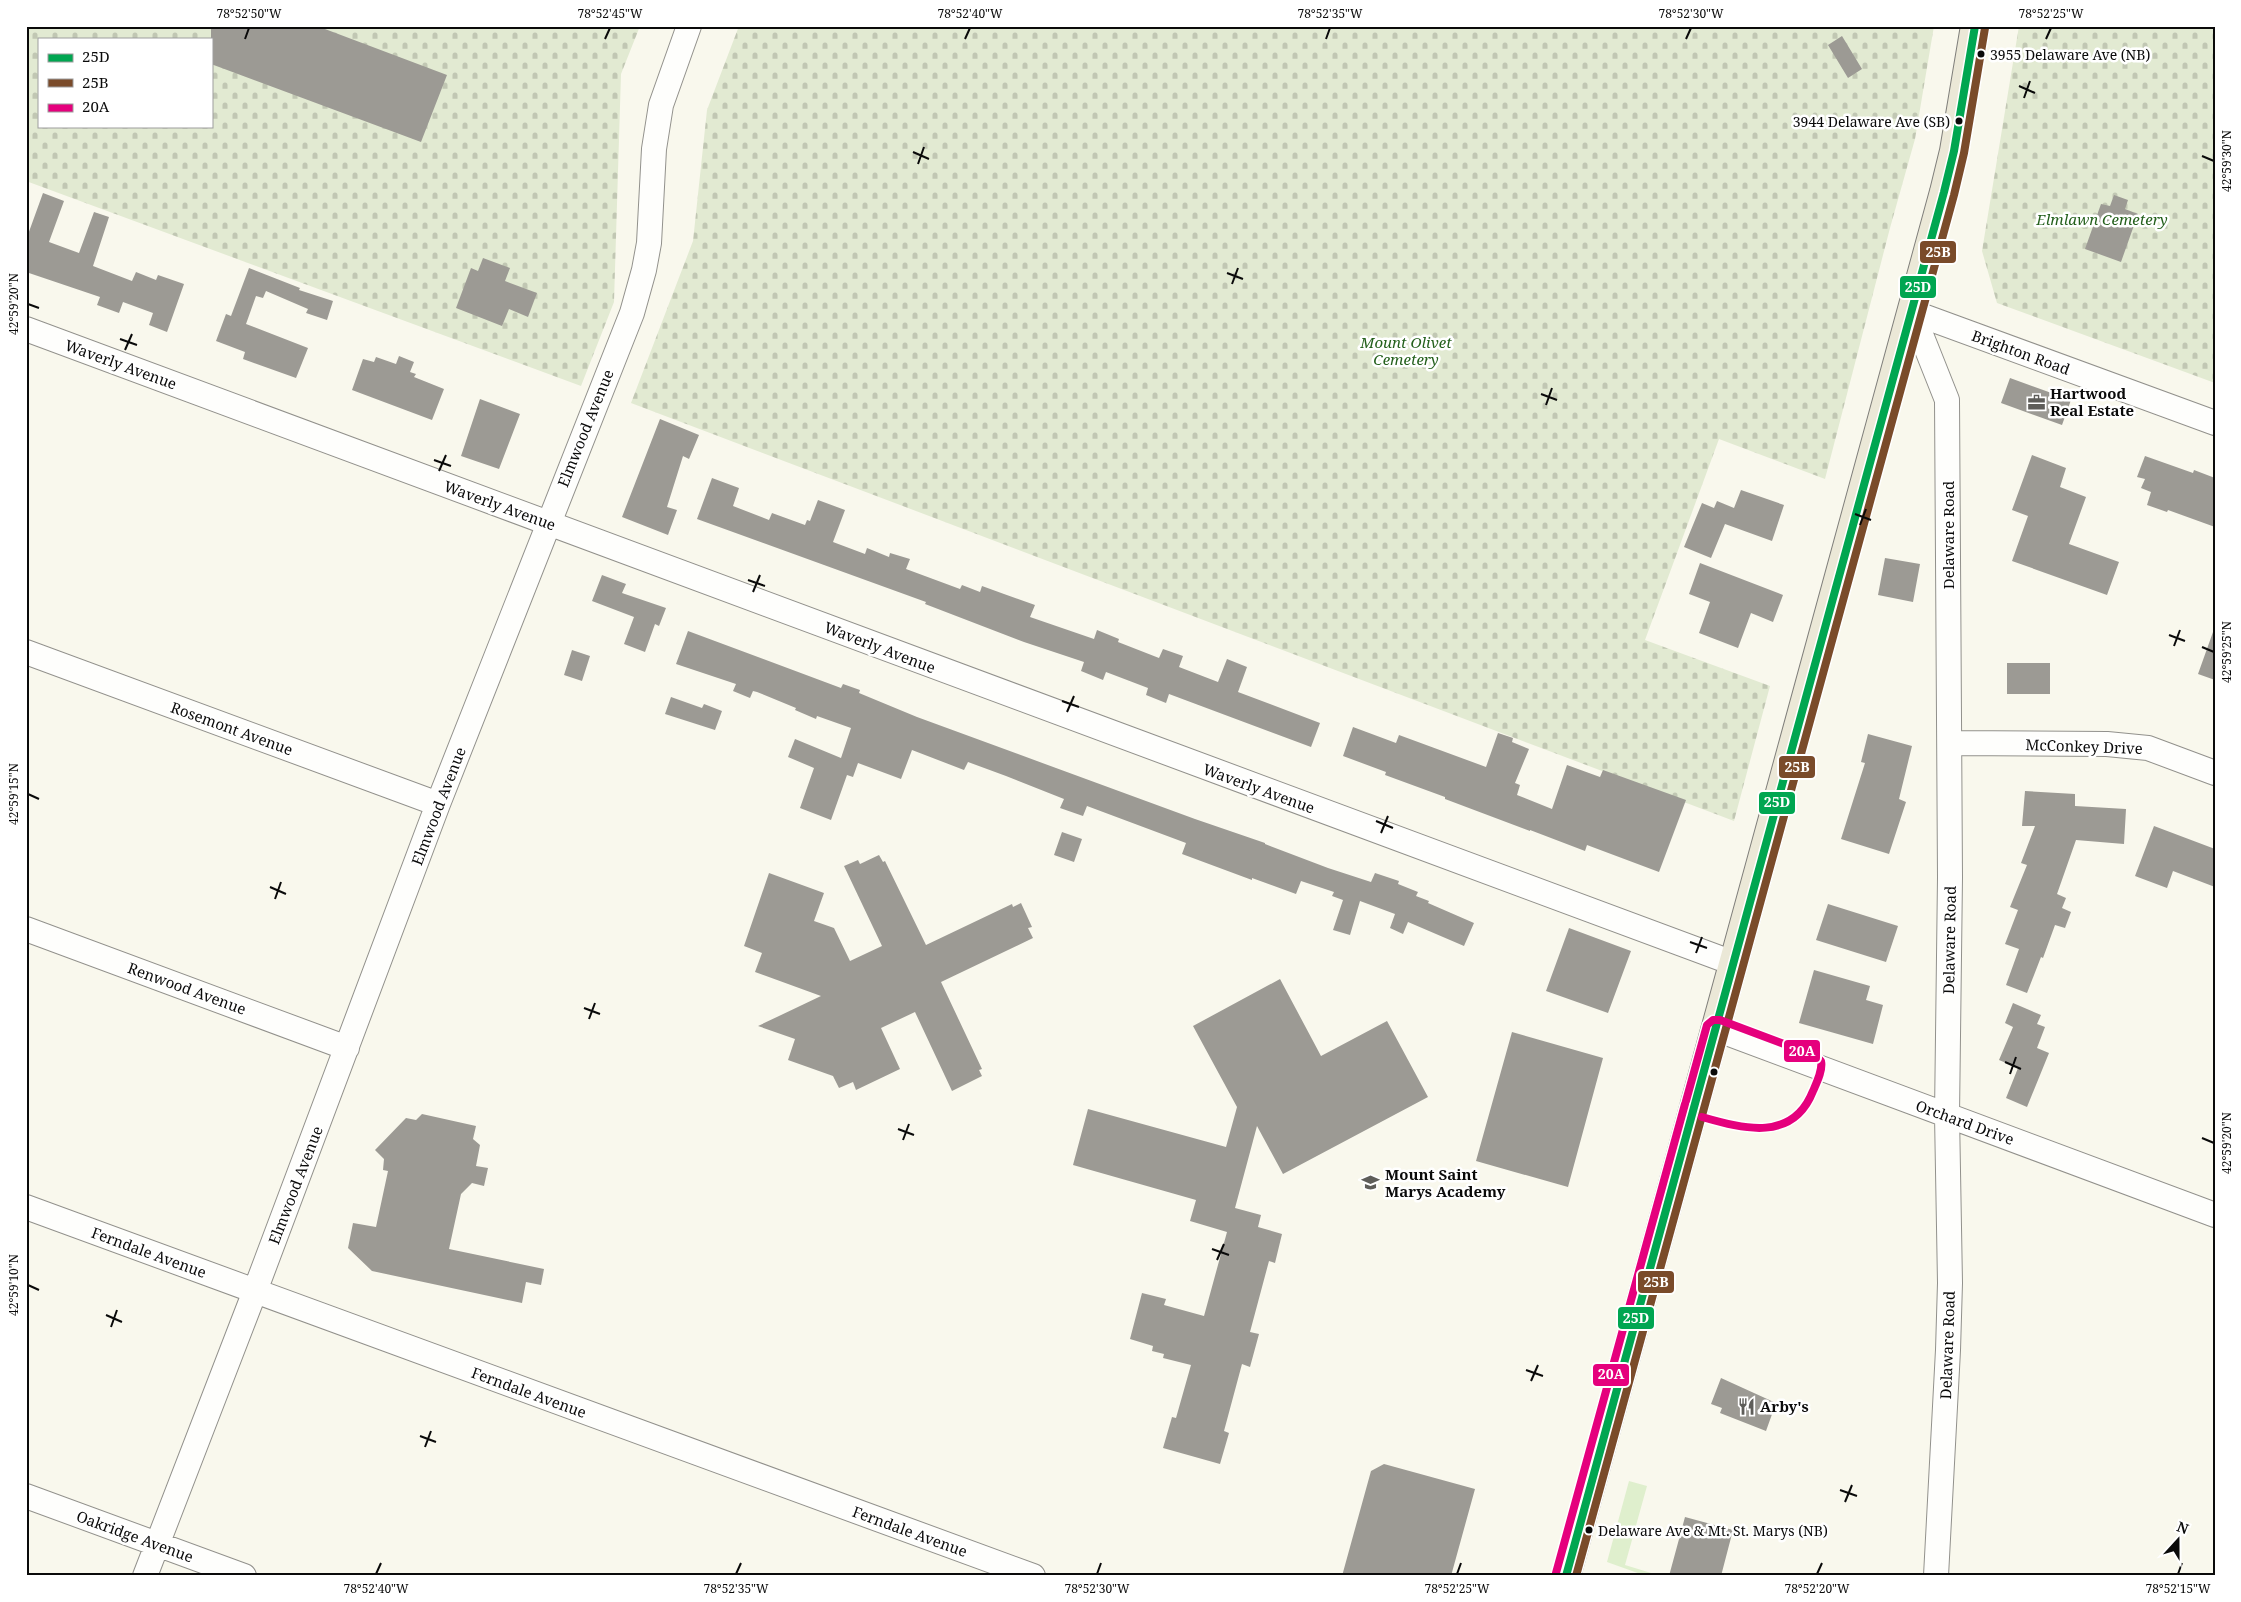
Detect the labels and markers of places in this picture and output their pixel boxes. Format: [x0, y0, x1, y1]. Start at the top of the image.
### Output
place label: 3955 Delaware Ave (NB) [1990, 45, 2150, 64]
marker: 3955 Delaware Ave (NB) [1976, 49, 1986, 59]
place label: 3944 Delaware Ave (SB) [1793, 112, 1950, 131]
marker: 3944 Delaware Ave (SB) [1954, 116, 1964, 126]
place label: Hartwood Real Estate [2050, 383, 2134, 420]
office icon: Hartwood Real Estate [2026, 392, 2046, 412]
unlabelled marker [1709, 1067, 1719, 1077]
place label: Mount Saint Marys Academy [1385, 1164, 1506, 1201]
school or university icon: Mount Saint Marys Academy [1361, 1173, 1381, 1193]
restaurant icon: Arby's [1736, 1396, 1756, 1416]
place label: Arby's [1760, 1396, 1809, 1416]
place label: Delaware Ave & Mt. St. Marys (NB) [1598, 1521, 1828, 1540]
marker: Delaware Ave & Mt. St. Marys (NB) [1584, 1525, 1594, 1535]

